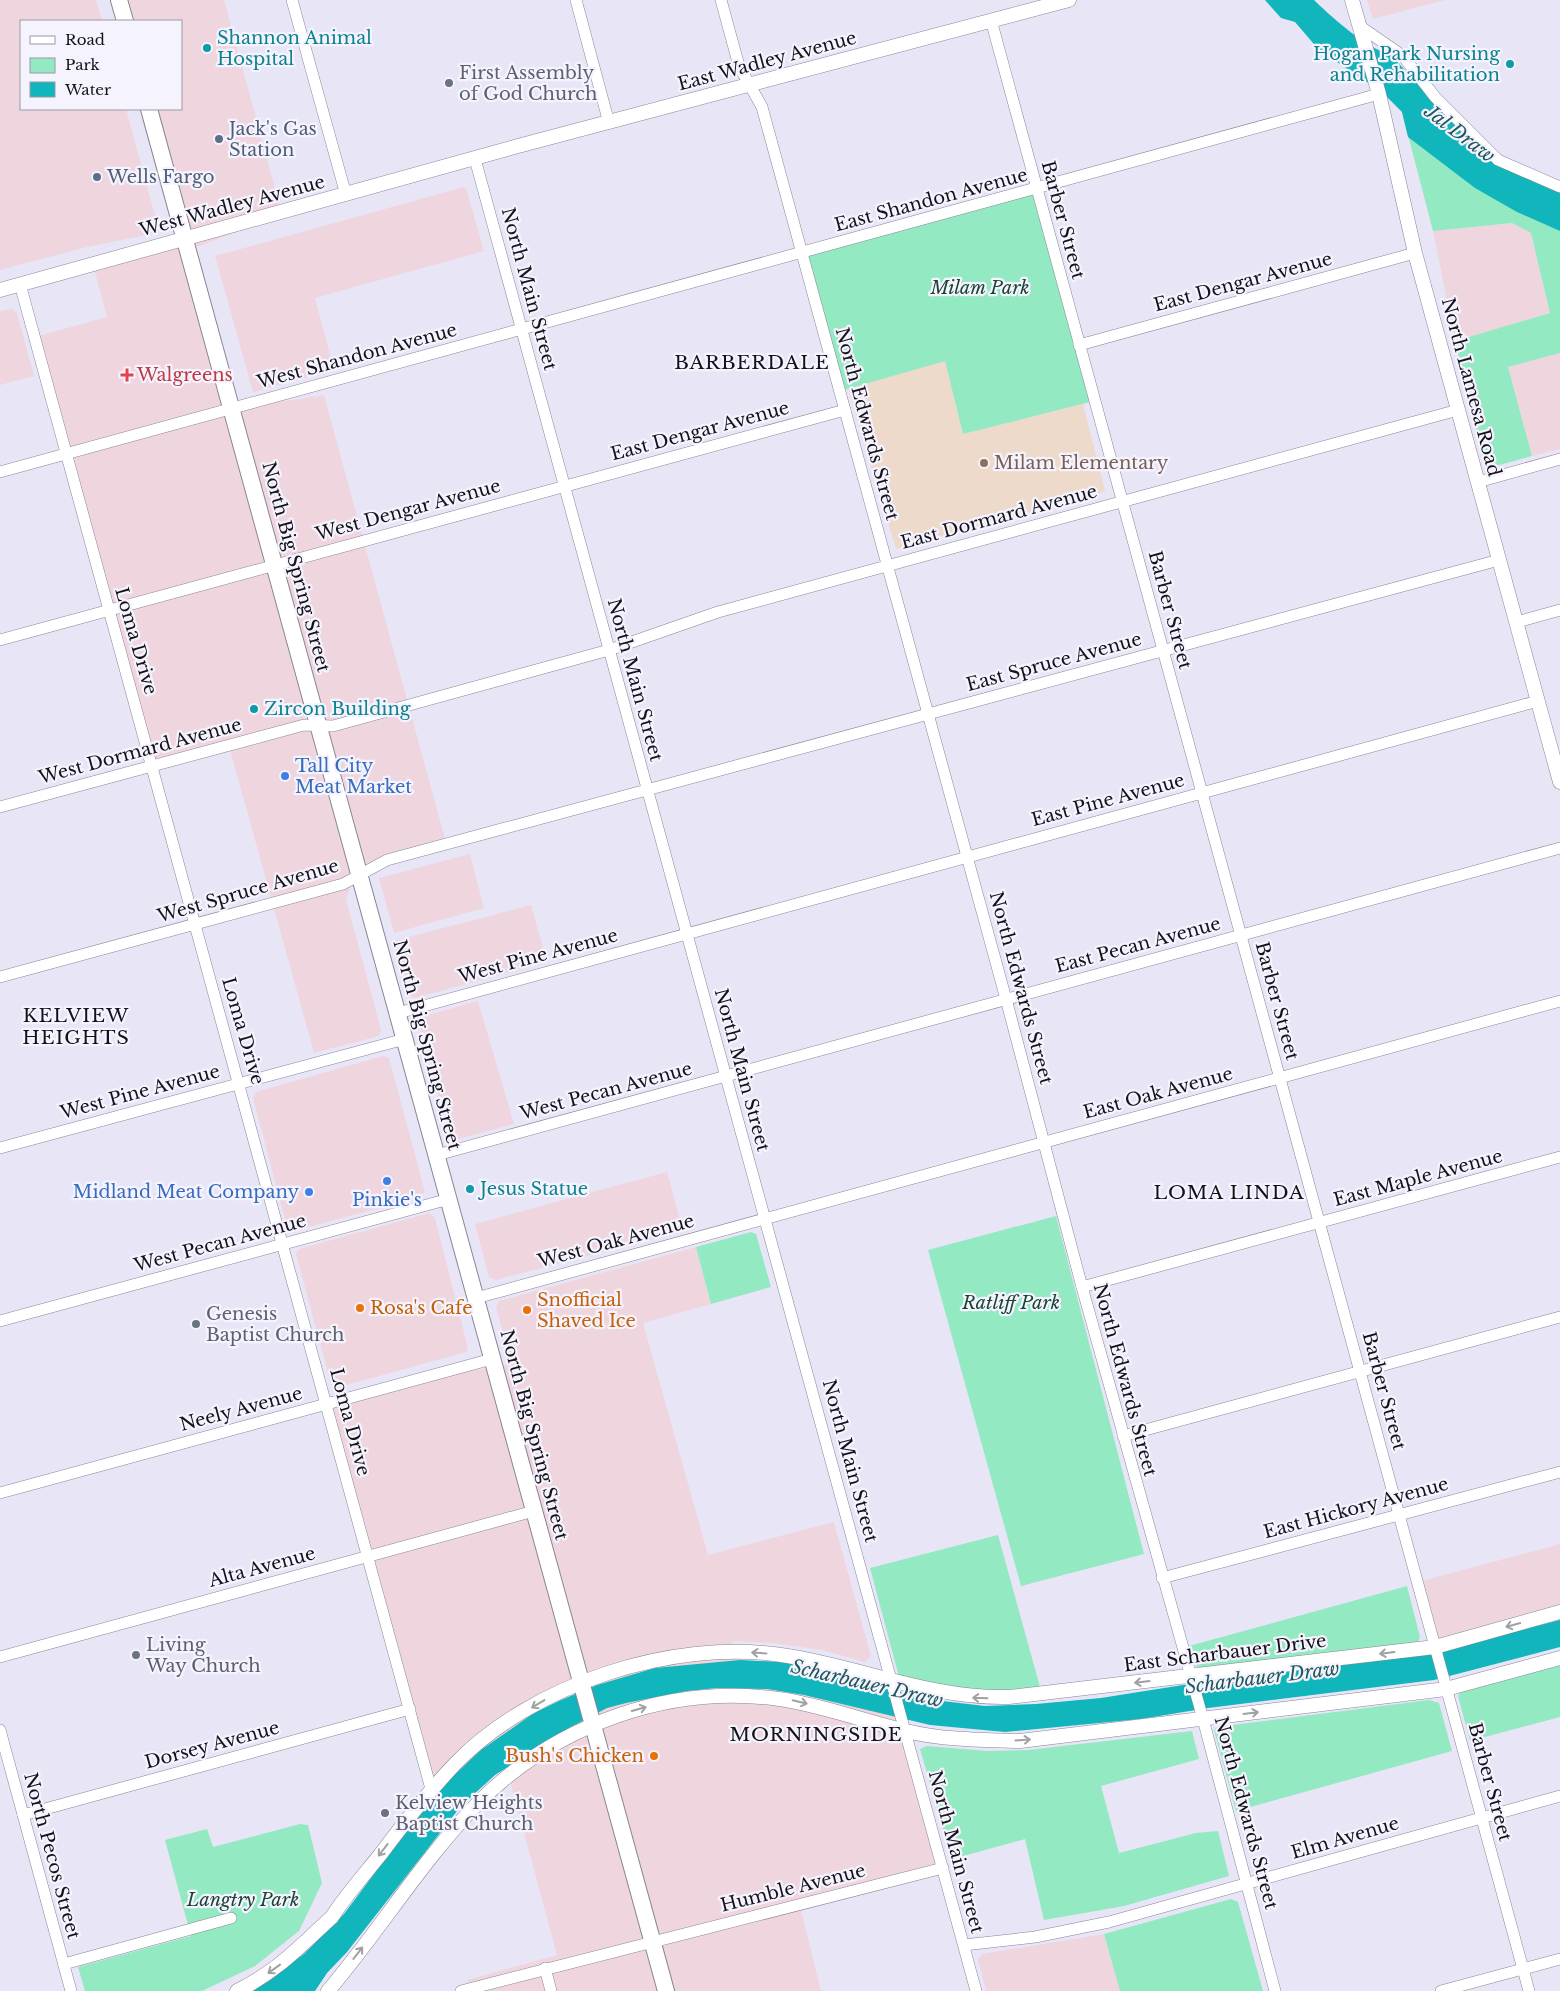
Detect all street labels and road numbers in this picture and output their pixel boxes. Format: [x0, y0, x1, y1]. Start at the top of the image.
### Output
street label: East Wadley Avenue [675, 27, 859, 95]
street label: Barber Street [1037, 158, 1089, 282]
street label: East Shandon Avenue [832, 164, 1030, 236]
street label: West Wadley Avenue [136, 171, 327, 242]
street label: North Main Street [497, 205, 561, 373]
street label: East Dengar Avenue [1151, 248, 1335, 316]
street label: North Lamesa Road [1437, 295, 1505, 479]
street label: West Shandon Avenue [254, 319, 459, 394]
street label: North Edwards Street [831, 325, 903, 523]
street label: East Dengar Avenue [608, 397, 792, 465]
street label: North Big Spring Street [257, 459, 335, 675]
street label: West Dengar Avenue [312, 475, 503, 546]
street label: East Dormard Avenue [898, 480, 1100, 554]
street label: Barber Street [1144, 548, 1196, 672]
street label: Loma Drive [110, 585, 162, 697]
street label: North Main Street [603, 596, 667, 764]
street label: East Spruce Avenue [964, 628, 1144, 696]
street label: West Dormard Avenue [35, 713, 244, 789]
street label: East Pine Avenue [1029, 769, 1187, 831]
street label: West Spruce Avenue [154, 855, 341, 928]
street label: North Edwards Street [985, 889, 1057, 1087]
street label: East Pecan Avenue [1053, 912, 1223, 978]
street label: West Pine Avenue [455, 924, 620, 988]
street label: North Big Spring Street [388, 937, 466, 1153]
street label: Barber Street [1251, 939, 1303, 1063]
street label: Loma Drive [217, 975, 269, 1087]
street label: North Main Street [710, 986, 774, 1154]
street label: West Pecan Avenue [517, 1057, 695, 1125]
street label: West Pine Avenue [57, 1060, 222, 1124]
street label: East Oak Avenue [1081, 1062, 1235, 1124]
street label: East Maple Avenue [1331, 1145, 1505, 1211]
street label: West Pecan Avenue [131, 1209, 309, 1277]
street label: West Oak Avenue [534, 1210, 697, 1273]
street label: North Edwards Street [1089, 1281, 1161, 1479]
street label: North Big Spring Street [495, 1327, 573, 1543]
street label: Barber Street [1358, 1329, 1410, 1453]
street label: Loma Drive [325, 1366, 375, 1478]
street label: North Main Street [818, 1377, 882, 1545]
street label: Neely Avenue [177, 1382, 305, 1436]
street label: East Hickory Avenue [1261, 1473, 1451, 1543]
street label: Alta Avenue [205, 1542, 318, 1592]
street label: East Scharbauer Drive [1122, 1630, 1328, 1676]
street label: North Edwards Street [1210, 1714, 1282, 1912]
street label: Dorsey Avenue [142, 1716, 282, 1774]
street label: Barber Street [1464, 1720, 1516, 1844]
street label: North Main Street [924, 1768, 988, 1936]
street label: North Pecos Street [19, 1770, 85, 1942]
street label: Elm Avenue [1289, 1812, 1401, 1864]
street label: Humble Avenue [718, 1859, 868, 1917]

